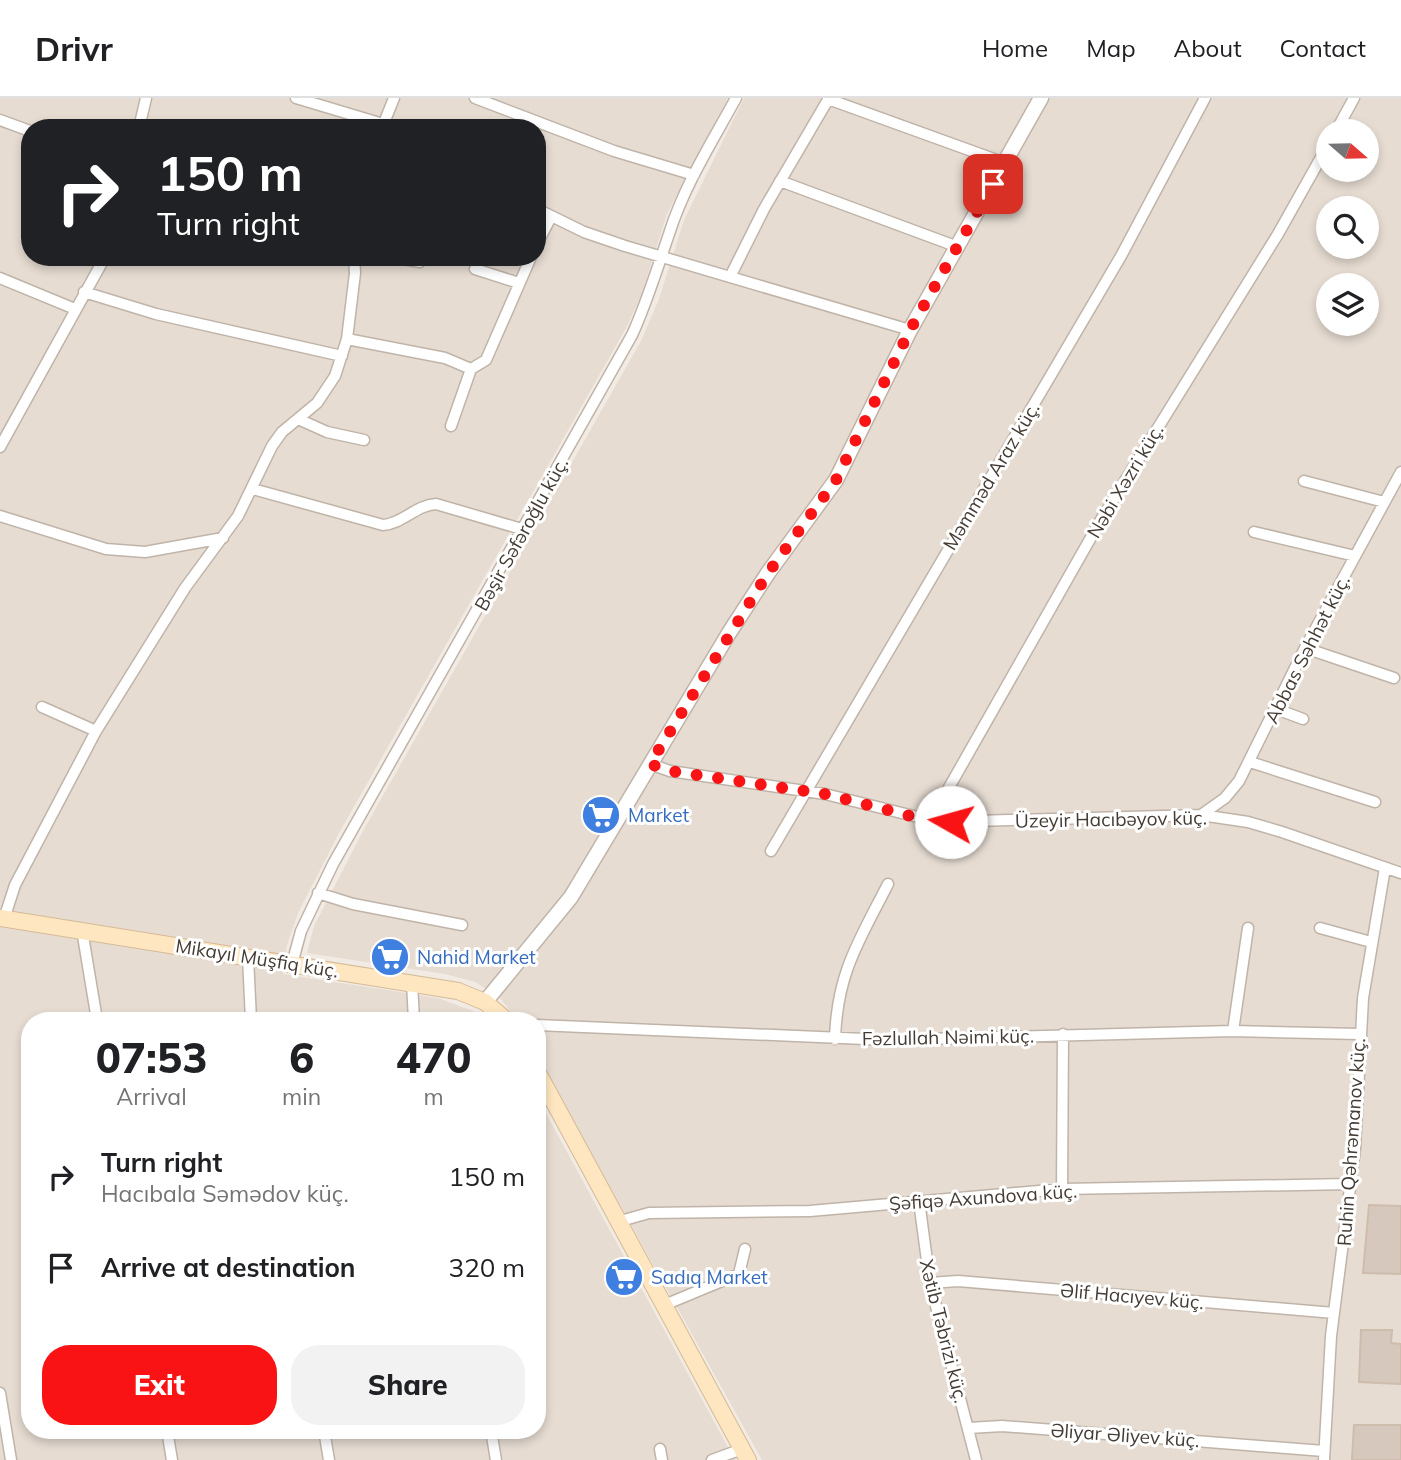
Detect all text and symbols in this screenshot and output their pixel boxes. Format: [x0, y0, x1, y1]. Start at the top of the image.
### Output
text: Drivr [35, 28, 113, 69]
text: Home [982, 33, 1048, 63]
text: Map [1086, 33, 1136, 63]
text: About [1174, 33, 1242, 63]
text: Contact [1280, 33, 1366, 63]
north arrow [1316, 119, 1379, 182]
map controls [1316, 119, 1379, 336]
text: 150 m [157, 142, 303, 203]
icon: right [42, 147, 133, 238]
pin [963, 154, 1023, 214]
icon: arrive [974, 165, 1012, 203]
button: search [1316, 196, 1379, 259]
text: Turn right [157, 203, 300, 243]
button: layers [1316, 273, 1379, 336]
street label: Məmməd Araz küç. [937, 398, 1045, 554]
street label: Nəbi Xəzri küç. [1082, 420, 1168, 542]
street label: Bəşir Səfəroğlu küç. [469, 453, 573, 615]
street label: Abbas Səhhət küç. [1259, 571, 1355, 727]
position arrow [914, 785, 988, 859]
supermarket icon: Market [580, 794, 622, 836]
place label: Market [628, 803, 689, 827]
street label: Üzeyir Hacıbəyov küç. [1015, 805, 1207, 833]
street label: Mikayıl Müşfiq küç. [174, 933, 340, 983]
supermarket icon: Nahid Market [369, 936, 411, 978]
place label: Nahid Market [417, 945, 536, 969]
street label: Fəzlullah Nəimi küç. [862, 1023, 1034, 1051]
text: 07:53 [96, 1031, 207, 1084]
text: 6 [289, 1031, 314, 1084]
text: 470 [396, 1031, 471, 1084]
street label: Ruhin Qəhrəmanov küç. [1332, 1037, 1370, 1247]
text: Arrival [116, 1082, 187, 1111]
text: min [282, 1082, 321, 1111]
text: m [423, 1082, 444, 1111]
text: Turn right [101, 1146, 222, 1179]
icon: right [42, 1158, 80, 1196]
text: 150 m [449, 1160, 525, 1193]
street label: Şəfiqə Axundova küç. [888, 1178, 1078, 1216]
text: Hacıbala Səmədov küç. [101, 1179, 349, 1208]
icon: arrive [42, 1249, 80, 1287]
text: Arrive at destination [101, 1251, 356, 1284]
text: 320 m [449, 1251, 525, 1284]
supermarket icon: Sadıq Market [603, 1256, 645, 1298]
street label: Xətib Təbrizi küç. [915, 1257, 973, 1405]
place label: Sadıq Market [651, 1265, 768, 1289]
street label: Əlif Hacıyev küç. [1059, 1278, 1205, 1314]
button: Exit [42, 1345, 277, 1425]
button: Share [291, 1345, 525, 1425]
street label: Əliyar Əliyev küç. [1050, 1418, 1200, 1452]

